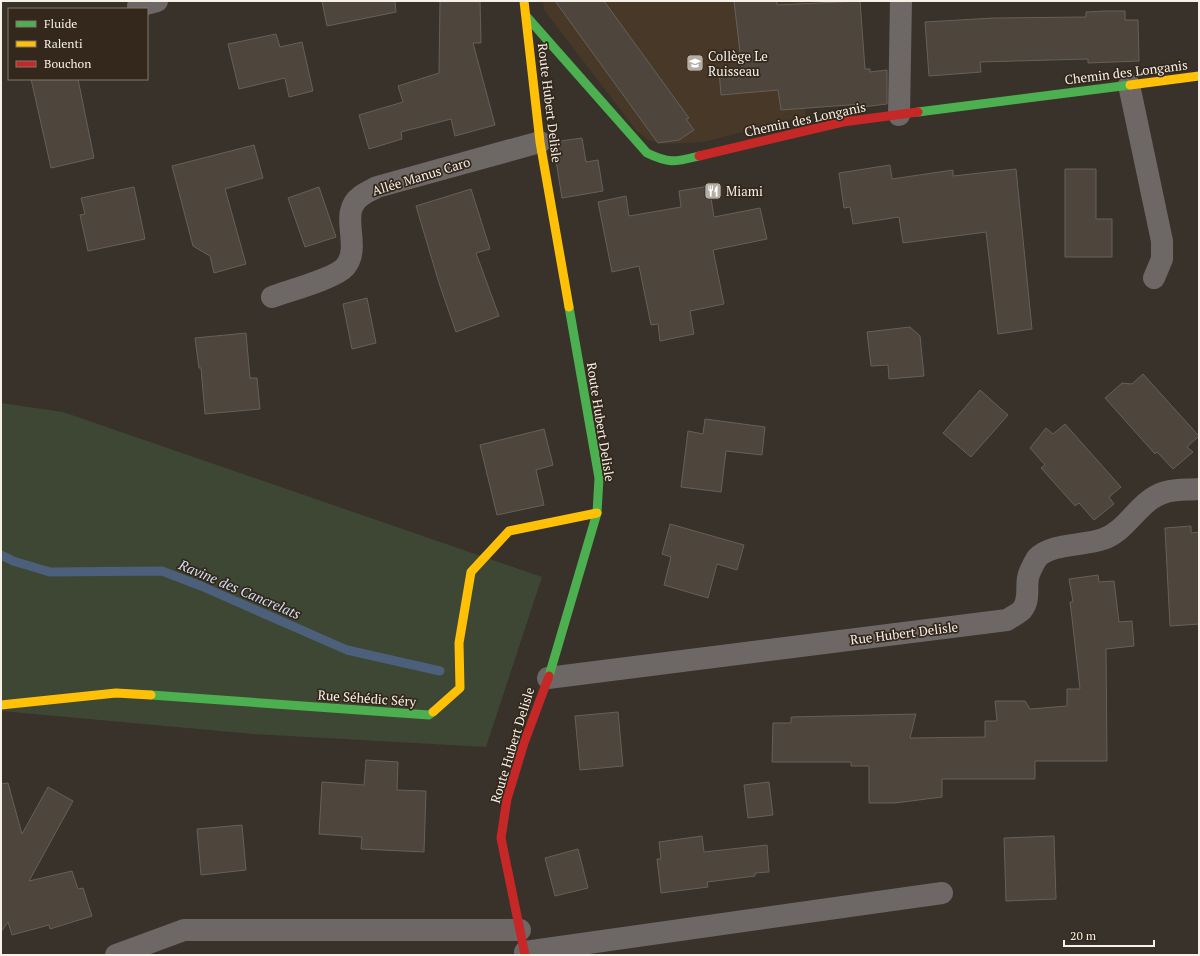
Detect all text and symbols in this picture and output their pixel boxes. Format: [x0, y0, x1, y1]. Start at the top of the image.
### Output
legend [8, 8, 148, 80]
text: Fluide [44, 16, 77, 31]
text: Ralenti [44, 36, 83, 51]
street label: Route Hubert Delisle [534, 42, 566, 164]
place label: Collège Le Ruisseau [708, 47, 768, 80]
school or university icon: Collège Le Ruisseau [685, 53, 705, 73]
text: Bouchon [44, 56, 91, 71]
street label: Chemin des Longanis [1063, 56, 1189, 88]
street label: Chemin des Longanis [743, 97, 867, 141]
street label: Allée Manus Caro [370, 153, 472, 199]
restaurant icon: Miami [703, 181, 723, 201]
place label: Miami [726, 182, 763, 200]
street label: Route Hubert Delisle [583, 361, 619, 483]
water label: Ravine des Cancrelats [175, 554, 304, 623]
street label: Rue Hubert Delisle [849, 617, 959, 649]
street label: Route Hubert Delisle [486, 685, 538, 805]
street label: Rue Séhédic Séry [317, 686, 417, 710]
scale bar [1064, 922, 1154, 948]
text: 20 m [1070, 928, 1097, 943]

